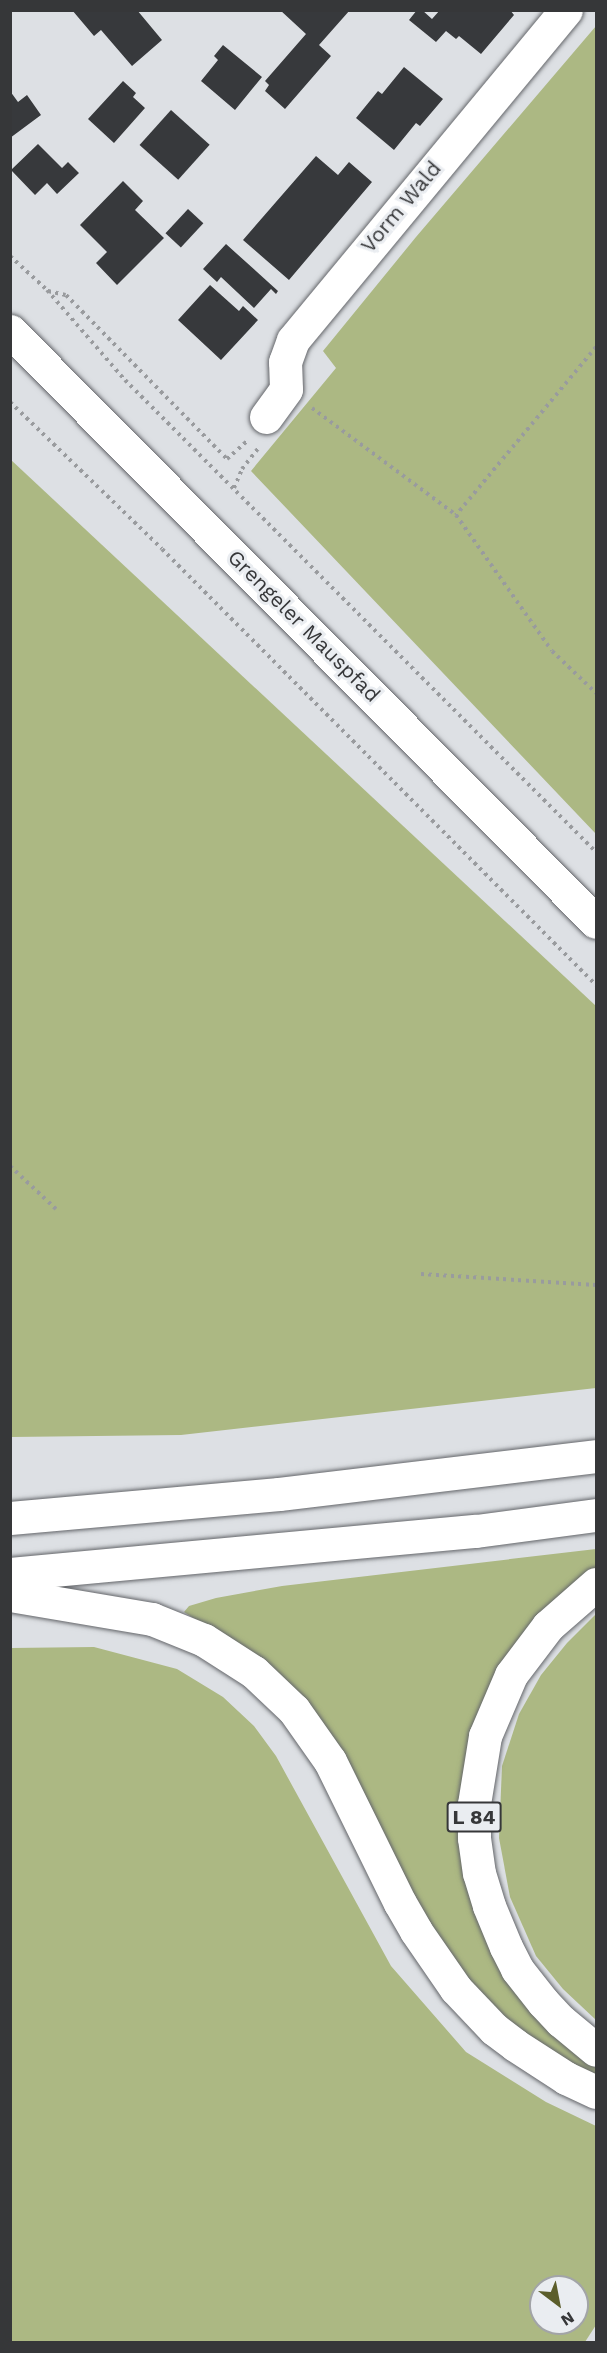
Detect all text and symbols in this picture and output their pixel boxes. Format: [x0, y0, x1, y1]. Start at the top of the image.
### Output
street label: Vorm Wald [355, 156, 447, 258]
street label: Grengeler Mauspfad [222, 544, 386, 708]
road number: L 84 [446, 1800, 502, 1834]
north arrow [529, 2275, 589, 2335]
text: N [558, 2308, 578, 2330]

